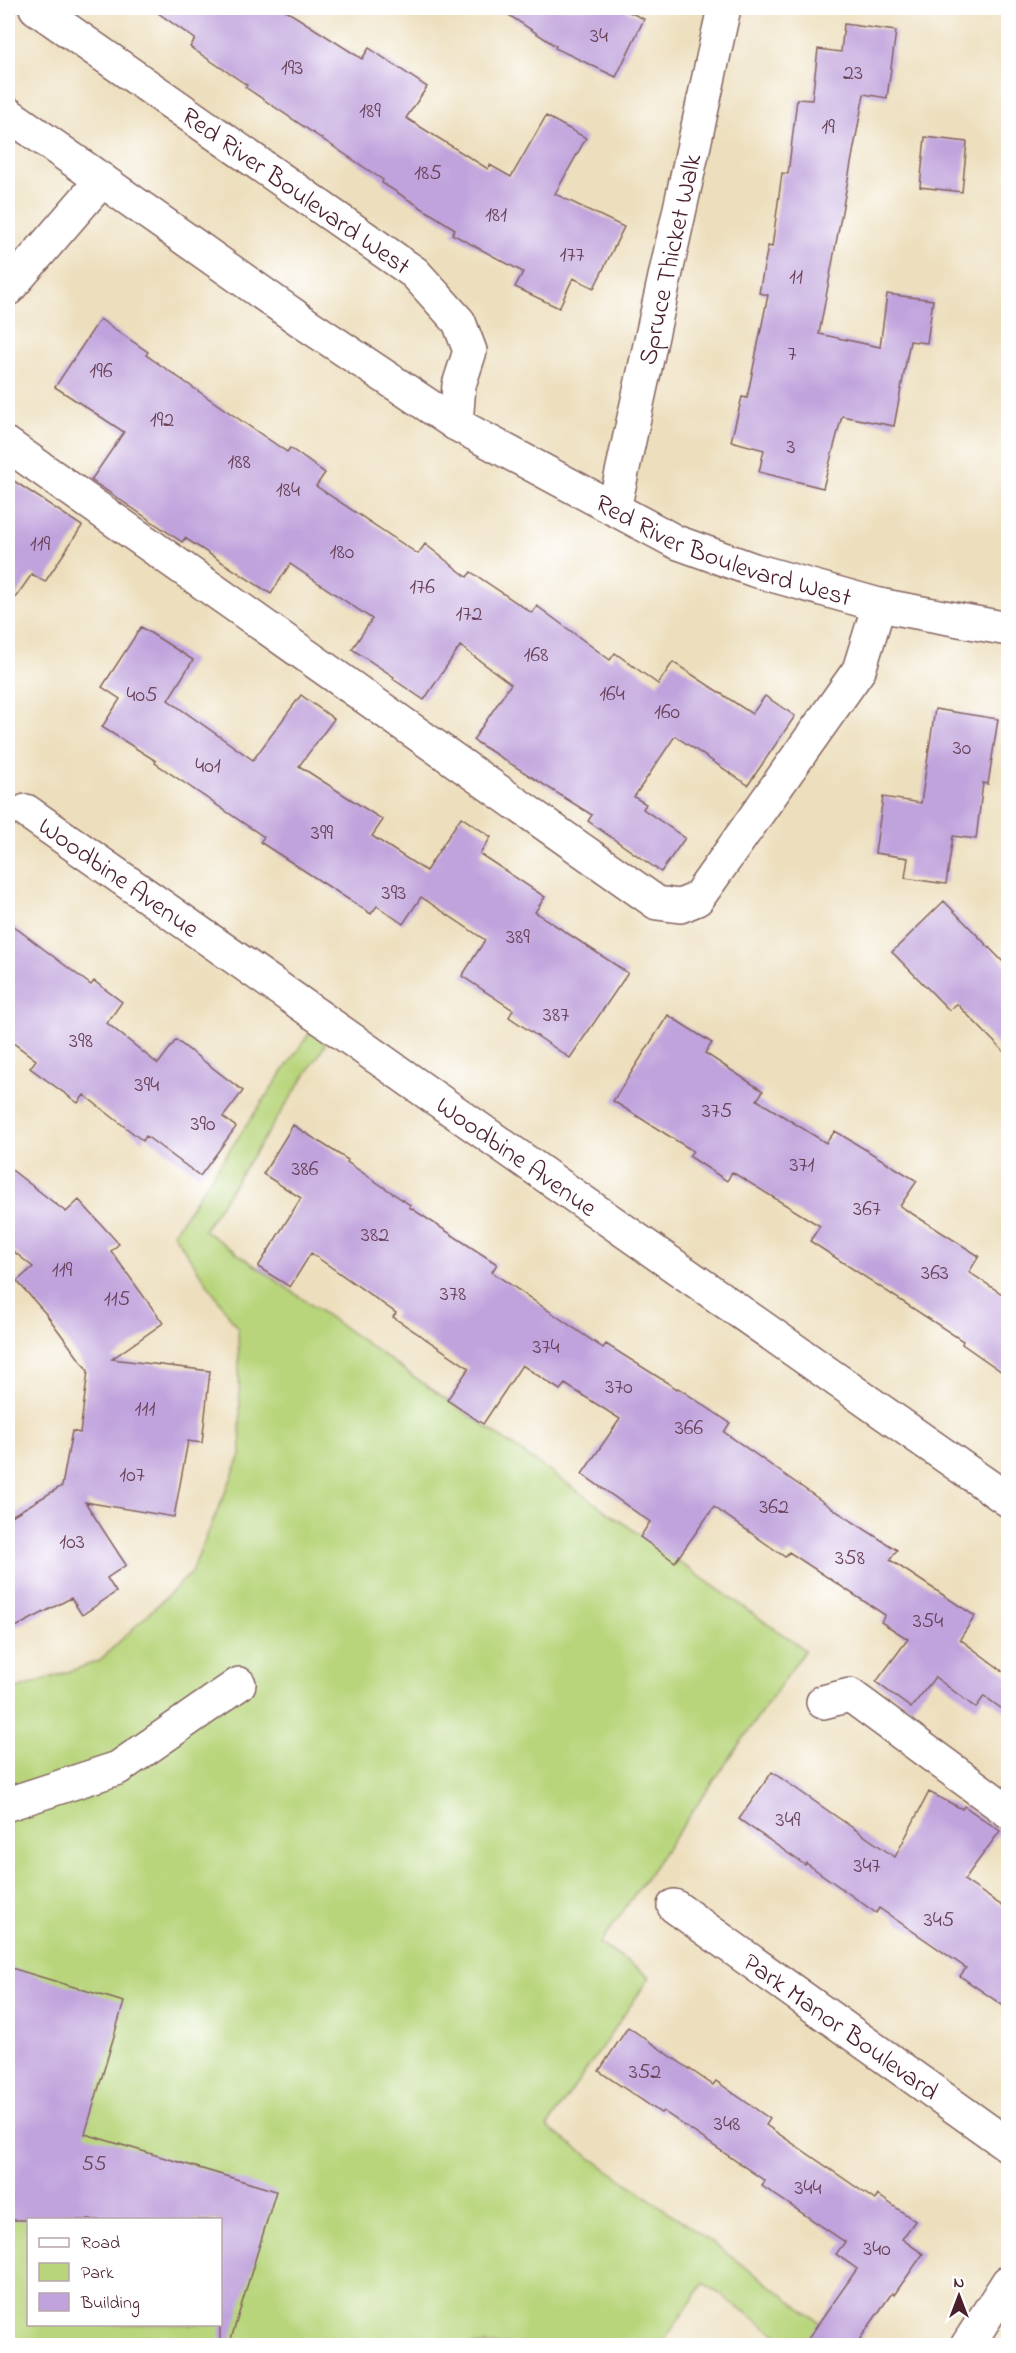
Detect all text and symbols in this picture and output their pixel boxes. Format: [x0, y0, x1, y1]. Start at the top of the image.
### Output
house number: 34 [590, 21, 608, 53]
house number: 193 [281, 53, 303, 85]
house number: 23 [843, 58, 863, 90]
house number: 189 [359, 96, 381, 128]
street label: Red River Boulevard West [172, 99, 418, 286]
house number: 19 [821, 112, 835, 144]
street label: Spruce Thicket Walk [630, 150, 714, 369]
house number: 185 [414, 158, 442, 190]
house number: 181 [485, 200, 507, 232]
house number: 177 [559, 240, 585, 272]
house number: 11 [789, 262, 803, 294]
house number: 7 [787, 339, 797, 371]
house number: 196 [89, 356, 113, 388]
house number: 192 [150, 405, 174, 437]
house number: 3 [786, 432, 796, 464]
house number: 188 [227, 447, 251, 479]
house number: 184 [276, 475, 300, 507]
street label: Red River Boulevard West [588, 486, 856, 618]
house number: 119 [30, 529, 51, 561]
house number: 180 [330, 537, 354, 569]
house number: 176 [409, 572, 435, 604]
house number: 172 [456, 599, 483, 631]
house number: 168 [524, 640, 548, 672]
house number: 164 [599, 679, 625, 711]
house number: 405 [126, 680, 158, 712]
house number: 160 [654, 697, 680, 729]
house number: 30 [953, 733, 971, 765]
house number: 401 [195, 751, 221, 783]
street label: Woodbine Avenue [29, 809, 206, 949]
house number: 399 [311, 818, 334, 850]
house number: 393 [382, 878, 406, 910]
house number: 389 [506, 922, 530, 954]
house number: 387 [543, 1000, 569, 1032]
house number: 398 [69, 1026, 93, 1058]
house number: 394 [135, 1070, 159, 1102]
street label: Woodbine Avenue [427, 1088, 604, 1228]
house number: 375 [702, 1096, 732, 1128]
house number: 390 [190, 1109, 216, 1141]
house number: 371 [789, 1150, 815, 1182]
house number: 386 [291, 1154, 319, 1186]
house number: 367 [853, 1194, 881, 1226]
house number: 382 [361, 1220, 389, 1252]
house number: 119 [52, 1255, 73, 1287]
house number: 363 [921, 1258, 949, 1290]
house number: 378 [440, 1279, 466, 1311]
house number: 115 [104, 1284, 130, 1316]
house number: 374 [532, 1332, 560, 1364]
house number: 370 [605, 1372, 633, 1404]
house number: 111 [135, 1394, 156, 1426]
house number: 366 [675, 1413, 704, 1445]
house number: 107 [119, 1460, 145, 1492]
house number: 362 [759, 1492, 789, 1524]
house number: 103 [59, 1527, 85, 1559]
house number: 358 [835, 1543, 865, 1575]
house number: 354 [913, 1606, 943, 1638]
house number: 349 [776, 1805, 801, 1837]
house number: 347 [853, 1851, 881, 1883]
house number: 345 [924, 1905, 954, 1937]
street label: Park Manor Boulevard [734, 1945, 946, 2112]
house number: 352 [629, 2057, 661, 2089]
house number: 348 [714, 2109, 740, 2141]
house number: 55 [81, 2149, 107, 2181]
house number: 344 [794, 2173, 822, 2205]
legend [27, 2218, 222, 2326]
text: Road [81, 2231, 120, 2257]
house number: 340 [863, 2234, 891, 2266]
text: Park [81, 2261, 114, 2287]
north arrow [929, 2266, 989, 2326]
text: N [954, 2271, 965, 2295]
text: Building [80, 2291, 140, 2318]

